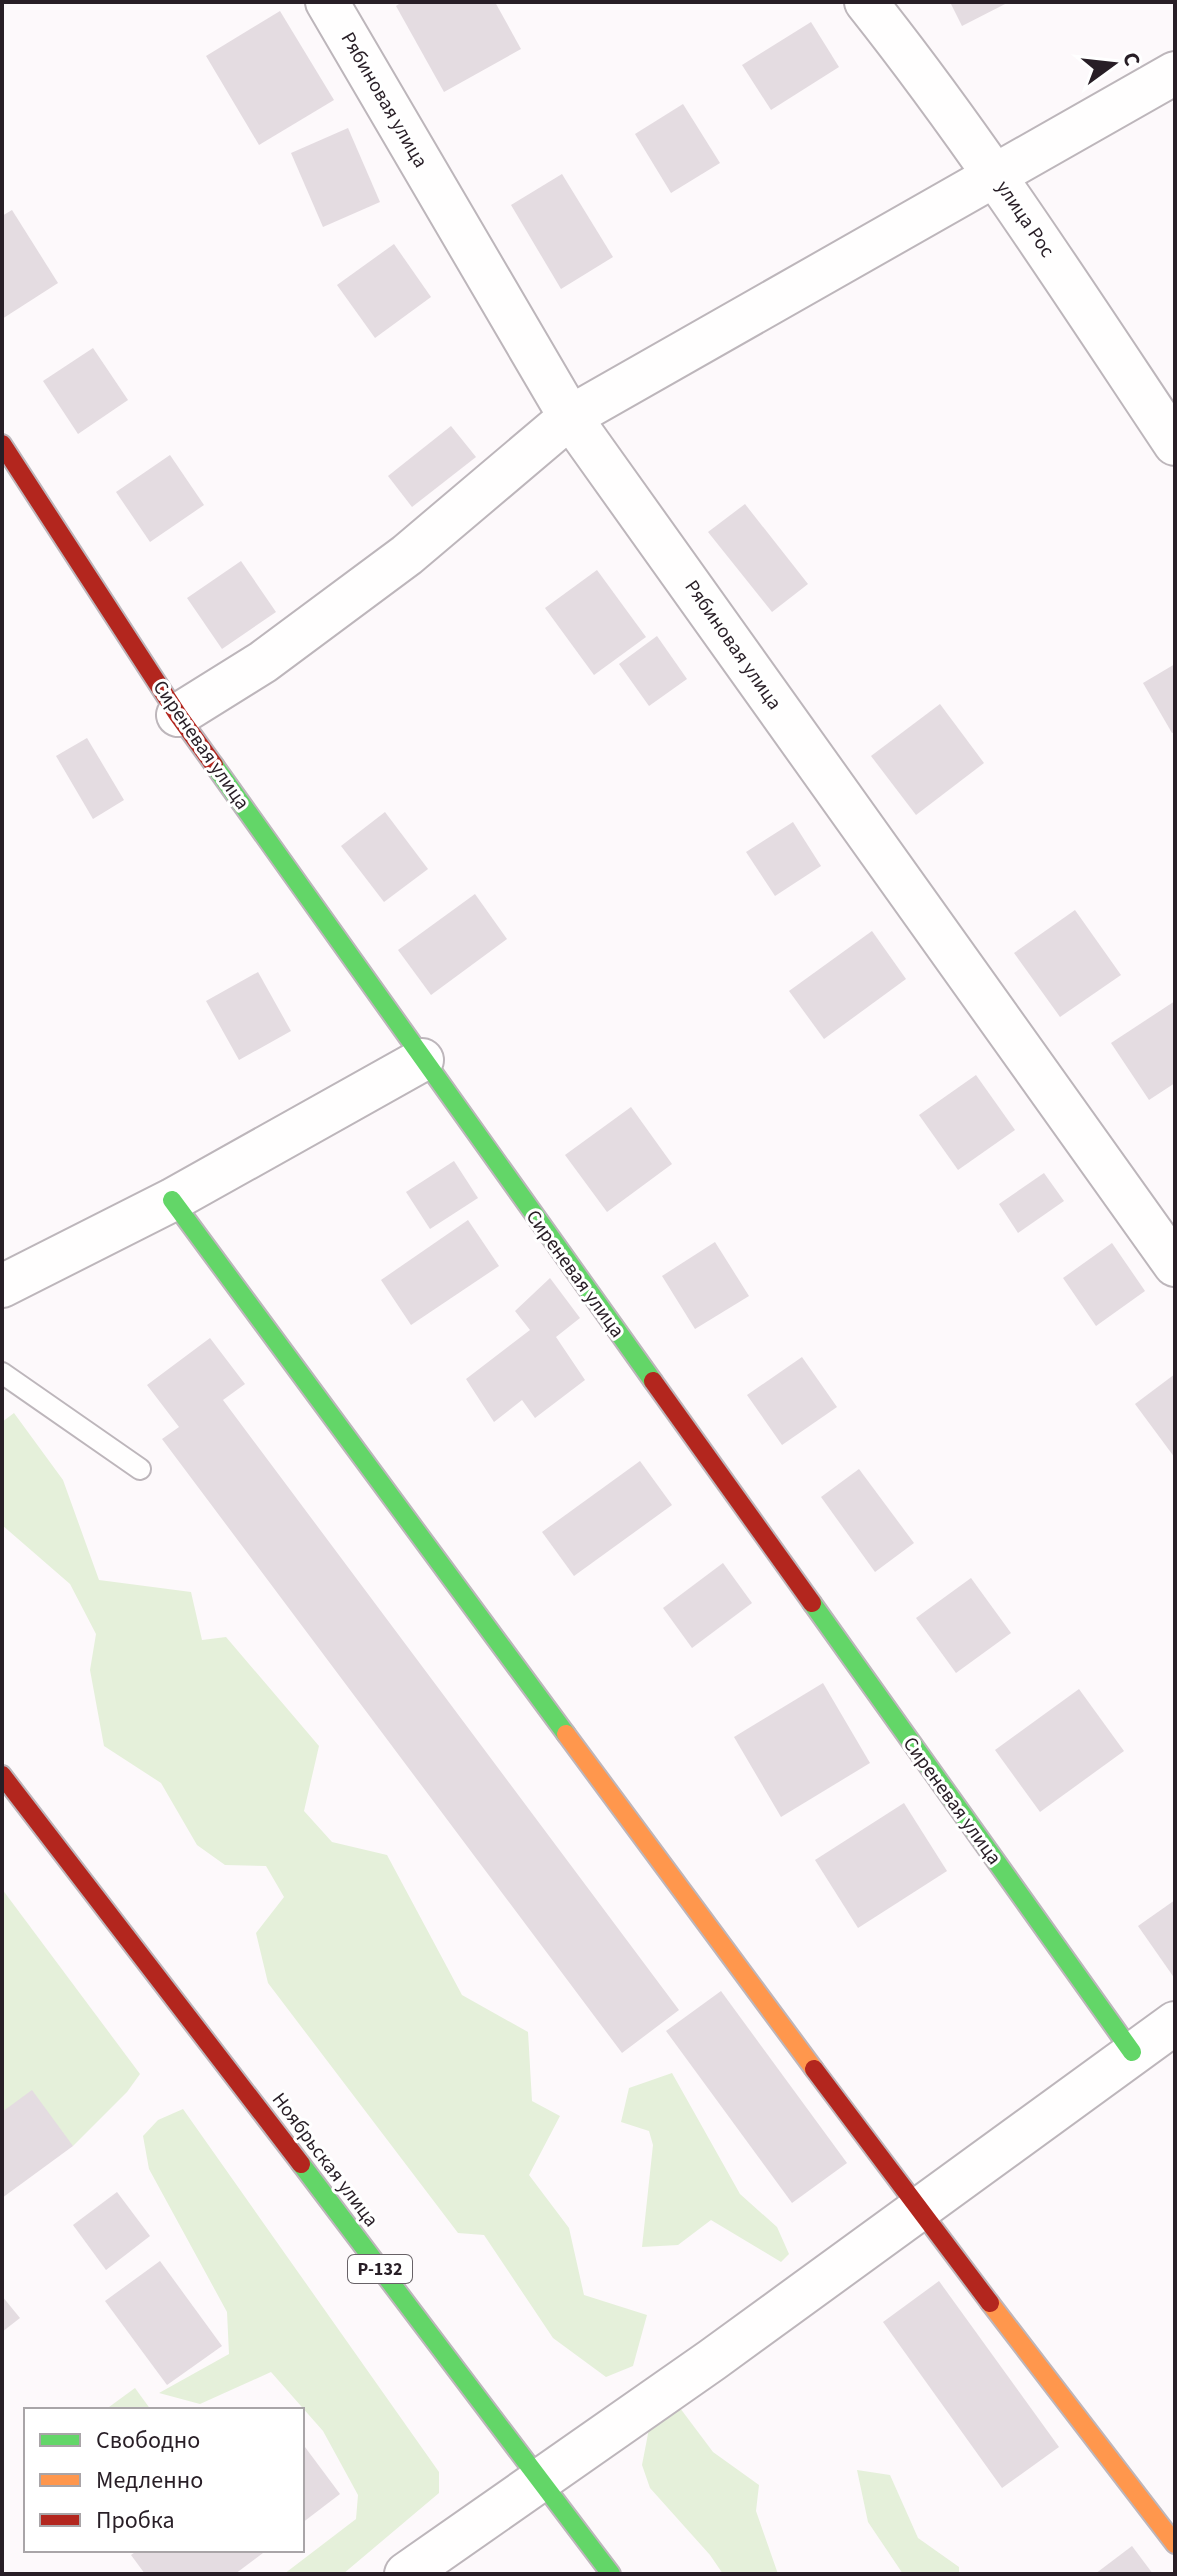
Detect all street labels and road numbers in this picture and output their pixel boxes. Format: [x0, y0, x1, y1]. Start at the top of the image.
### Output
street label: Рябиновая улица [334, 27, 434, 173]
street label: улица Рос [989, 175, 1061, 263]
street label: Рябиновая улица [678, 575, 788, 715]
street label: Сиреневая улица [146, 675, 256, 815]
street label: Сиреневая улица [519, 1204, 631, 1344]
street label: Сиреневая улица [896, 1731, 1008, 1871]
street label: Ноябрьская улица [265, 2087, 385, 2233]
road number: Р-132 [348, 2255, 412, 2283]

